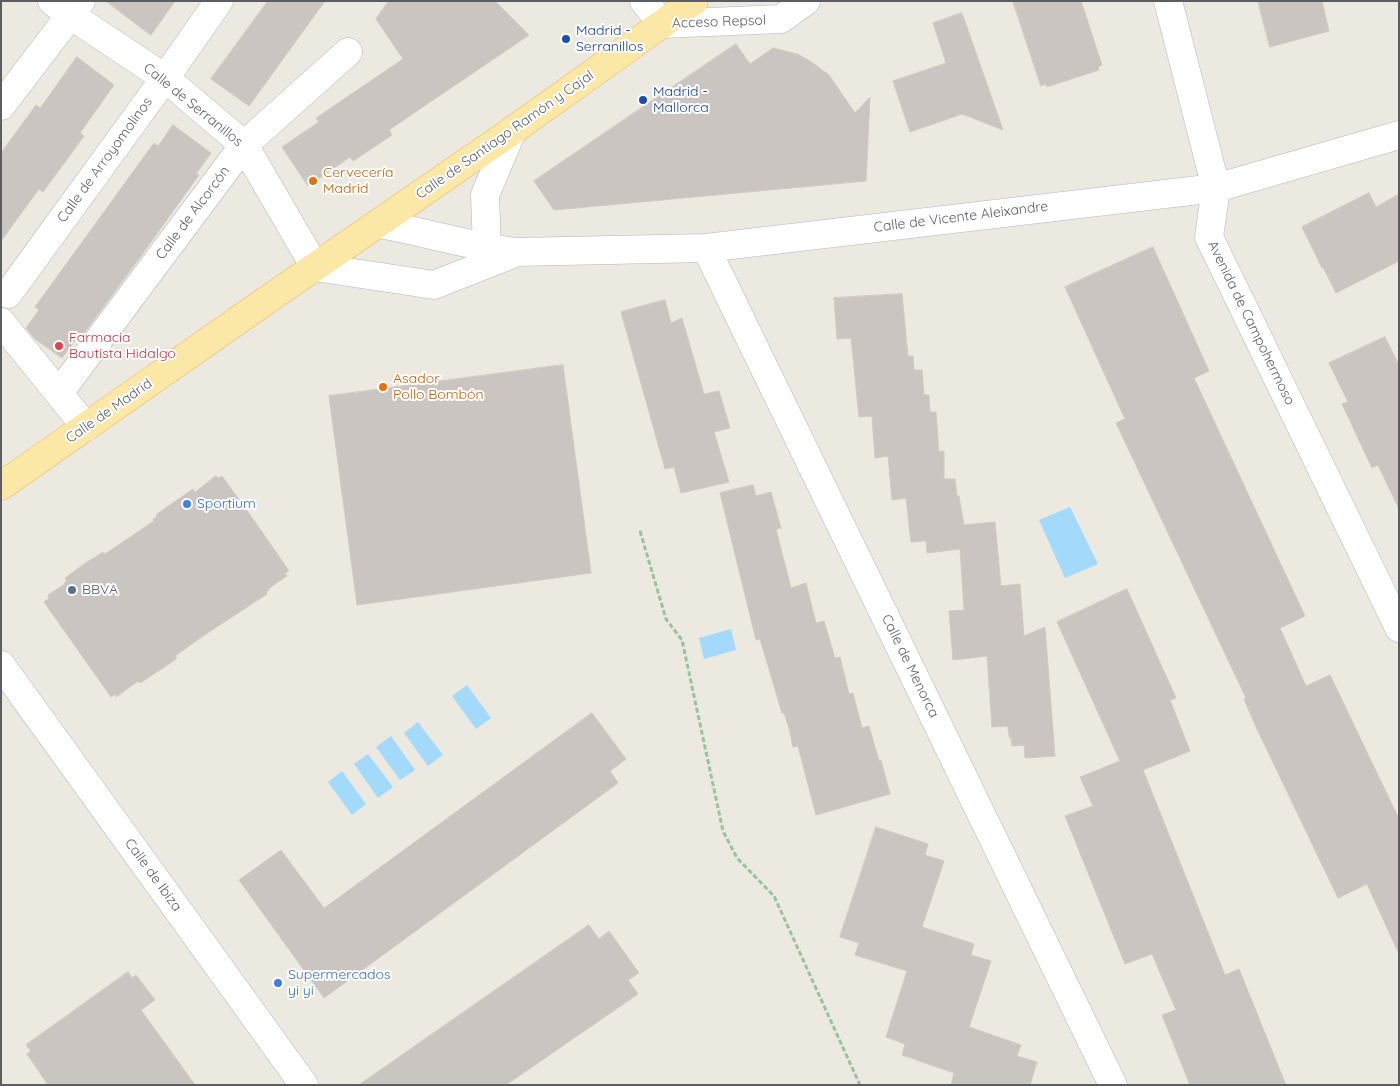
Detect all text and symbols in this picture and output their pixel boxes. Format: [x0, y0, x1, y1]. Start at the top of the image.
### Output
street label: Acceso Repsol [672, 12, 766, 32]
place label: Madrid - Serranillos [576, 23, 643, 56]
marker: Madrid - Serranillos [560, 33, 572, 45]
street label: Calle de Serranillos [140, 60, 246, 150]
street label: Calle de Santiago Ramón y Cajal [413, 67, 597, 203]
place label: Madrid - Mallorca [653, 84, 709, 116]
street label: Calle de Arroyomolinos [54, 94, 156, 226]
marker: Madrid - Mallorca [637, 94, 649, 106]
street label: Calle de Alcorcón [152, 163, 234, 263]
place label: Cervecería Madrid [323, 165, 393, 198]
marker: Cervecería Madrid [307, 175, 319, 187]
street label: Calle de Vicente Aleixandre [873, 198, 1049, 236]
street label: Avenida de Campohermoso [1204, 238, 1298, 408]
place label: Farmacia Bautista Hidalgo [69, 330, 176, 362]
marker: Farmacia Bautista Hidalgo [53, 340, 65, 352]
place label: Asador Pollo Bombón [393, 371, 484, 404]
street label: Calle de Madrid [63, 375, 155, 447]
marker: Asador Pollo Bombón [377, 381, 389, 393]
place label: Sportium [197, 496, 256, 512]
marker: Sportium [181, 498, 193, 510]
place label: BBVA [82, 582, 118, 598]
marker: BBVA [66, 584, 78, 596]
street label: Calle de Menorca [878, 612, 942, 720]
street label: Calle de Ibiza [121, 835, 185, 915]
place label: Supermercados yi yi [288, 967, 391, 1000]
marker: Supermercados yi yi [272, 977, 284, 989]

